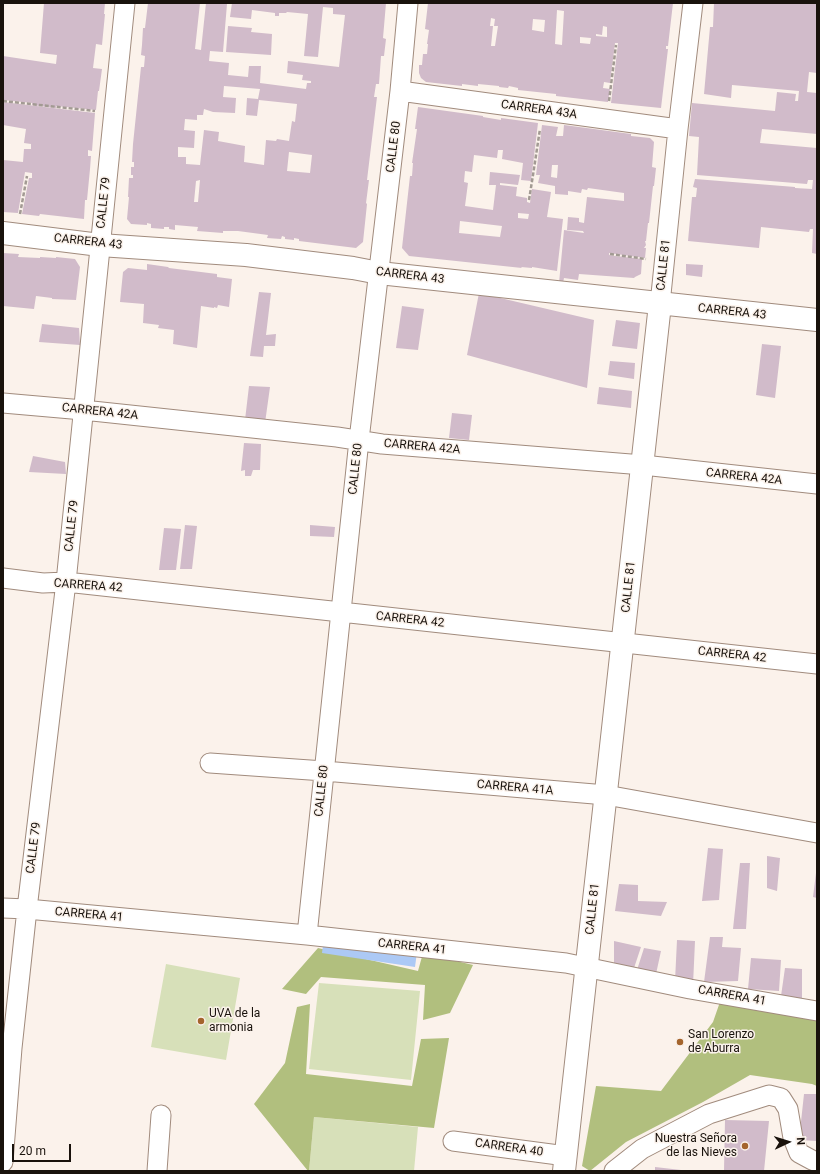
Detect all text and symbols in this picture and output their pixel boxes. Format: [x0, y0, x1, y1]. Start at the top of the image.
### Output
street label: CARRERA 43A [500, 98, 578, 122]
street label: CALLE 80 [384, 120, 404, 174]
street label: CALLE 79 [94, 176, 114, 230]
street label: CARRERA 43 [53, 231, 123, 253]
street label: CALLE 81 [654, 238, 674, 292]
street label: CARRERA 43 [375, 265, 445, 287]
street label: CARRERA 43 [697, 301, 767, 323]
street label: CARRERA 42A [61, 401, 139, 423]
street label: CARRERA 42A [383, 436, 461, 458]
street label: CALLE 80 [346, 442, 366, 496]
street label: CARRERA 42A [705, 466, 783, 488]
street label: CALLE 79 [62, 499, 82, 553]
street label: CALLE 81 [619, 560, 639, 614]
street label: CARRERA 42 [53, 576, 123, 596]
street label: CARRERA 42 [375, 609, 445, 631]
street label: CARRERA 42 [697, 644, 767, 666]
street label: CALLE 80 [312, 764, 332, 818]
street label: CARRERA 41A [476, 777, 554, 799]
street label: CALLE 79 [24, 821, 44, 875]
street label: CALLE 81 [583, 882, 603, 936]
street label: CARRERA 41 [54, 905, 124, 925]
street label: CARRERA 41 [377, 936, 447, 958]
street label: CARRERA 41 [697, 983, 767, 1009]
place label: UVA de la armonia [209, 1007, 260, 1035]
marker: UVA de la armonia [196, 1016, 206, 1026]
place label: San Lorenzo de Aburra [688, 1028, 754, 1056]
marker: San Lorenzo de Aburra [675, 1037, 685, 1047]
north arrow [768, 1122, 808, 1162]
place label: Nuestra Señora de las Nieves [655, 1132, 737, 1160]
scale bar [14, 1136, 73, 1162]
street label: CARRERA 40 [474, 1136, 544, 1160]
text: N [794, 1137, 807, 1145]
marker: Nuestra Señora de las Nieves [740, 1141, 750, 1151]
text: 20 m [19, 1144, 46, 1158]

